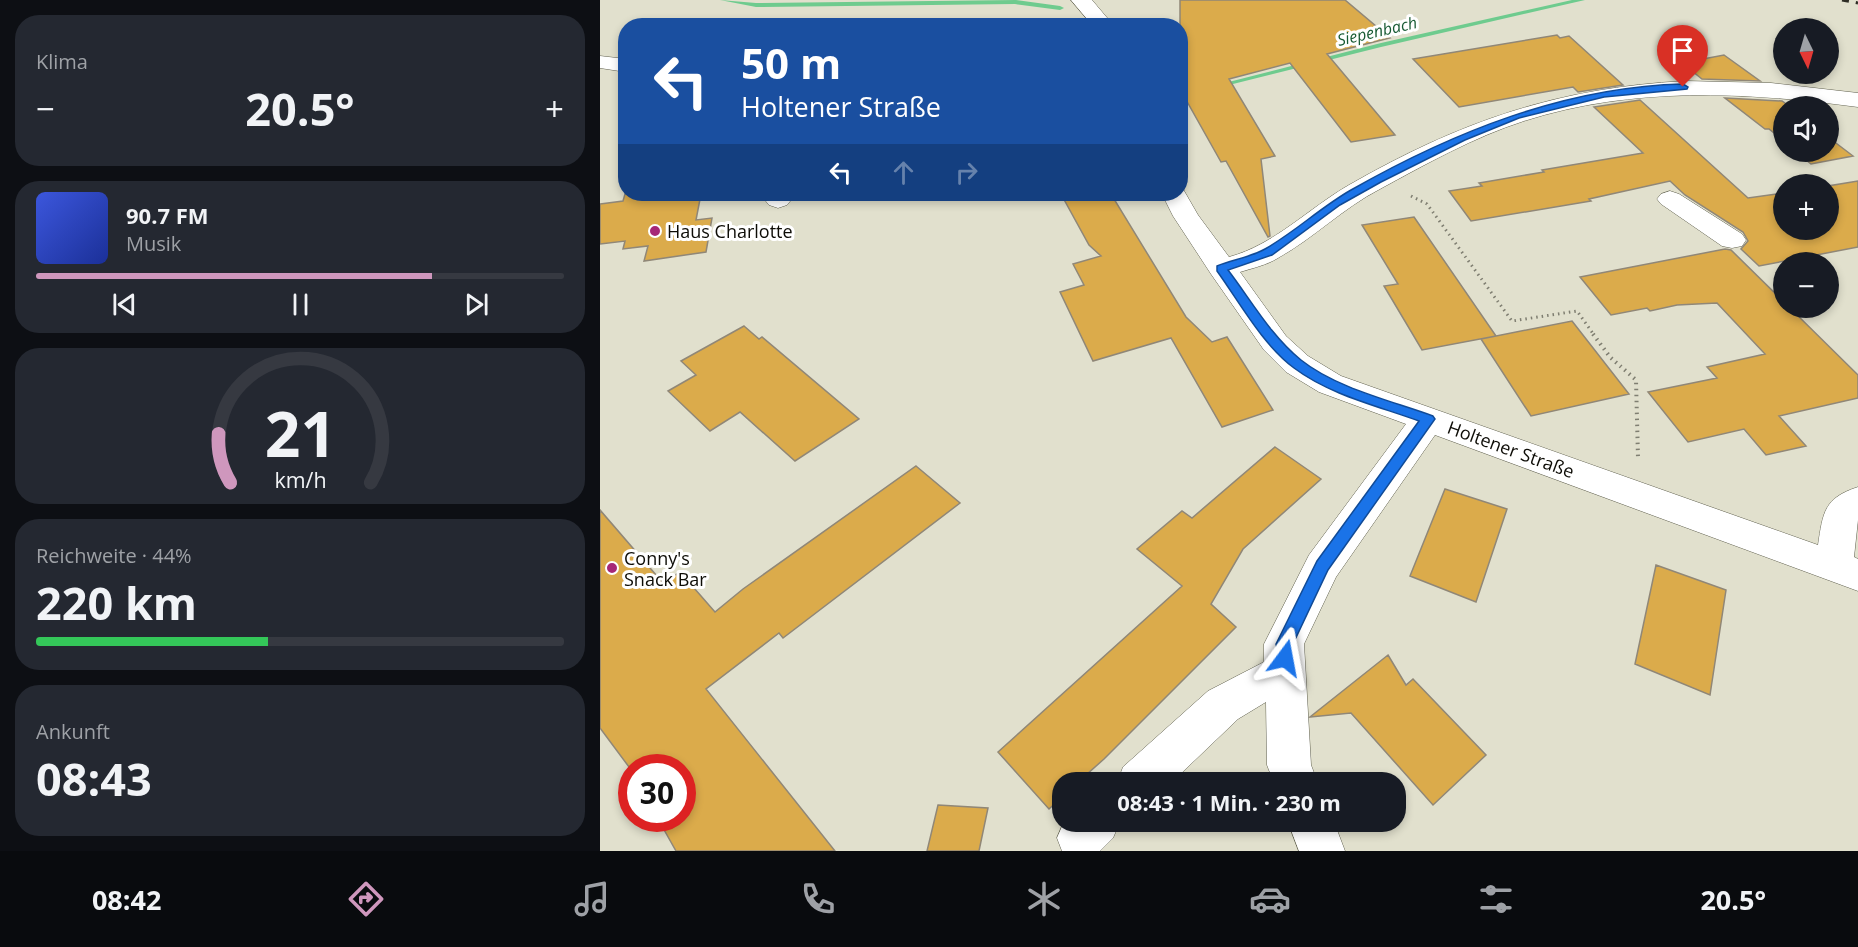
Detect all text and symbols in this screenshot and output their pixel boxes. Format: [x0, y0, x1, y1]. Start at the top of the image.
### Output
water label: Siepenbach [1335, 11, 1419, 51]
north arrow [1773, 18, 1839, 84]
map controls [1773, 18, 1839, 318]
pin [1657, 25, 1708, 87]
text: 50 m [741, 34, 841, 91]
icon: arrive [1666, 34, 1699, 67]
icon: left [642, 42, 720, 120]
text: Klima [36, 48, 88, 75]
text: 20.5° [245, 78, 355, 139]
text: − [36, 86, 55, 131]
text: + [545, 86, 564, 131]
text: Holtener Straße [741, 88, 941, 125]
button: sound [1773, 96, 1839, 162]
icon: left [824, 156, 857, 189]
icon: ahead [887, 156, 920, 189]
icon: right [950, 156, 983, 189]
button: + [1773, 174, 1839, 240]
text: 90.7 FM [126, 200, 209, 230]
place label: Haus Charlotte [667, 219, 793, 243]
marker: Haus Charlotte [648, 224, 662, 238]
text: Musik [126, 230, 181, 257]
button: − [1773, 252, 1839, 318]
icon: previous [108, 288, 141, 321]
icon: pause [284, 288, 317, 321]
icon: next [460, 288, 493, 321]
text: 21 [264, 390, 336, 475]
street label: Holtener Straße [1444, 415, 1578, 483]
text: km/h [274, 465, 326, 494]
text: Reichweite · 44% [36, 542, 192, 569]
place label: Conny's Snack Bar [624, 546, 707, 591]
marker: Conny's Snack Bar [605, 561, 619, 575]
text: 220 km [36, 572, 197, 633]
position arrow [1253, 626, 1317, 690]
text: Ankunft [36, 718, 110, 745]
text: 08:43 [36, 748, 152, 809]
speed limit sign: 30 [618, 754, 696, 832]
text: 08:43 · 1 Min. · 230 m [1117, 787, 1341, 817]
icon: directions [345, 878, 387, 920]
icon: music [571, 878, 613, 920]
icon: phone [797, 878, 839, 920]
icon: climate [1023, 878, 1065, 920]
icon: car [1249, 878, 1291, 920]
icon: filters [1475, 878, 1517, 920]
text: 08:42 [92, 881, 161, 918]
text: 20.5° [1700, 881, 1766, 918]

